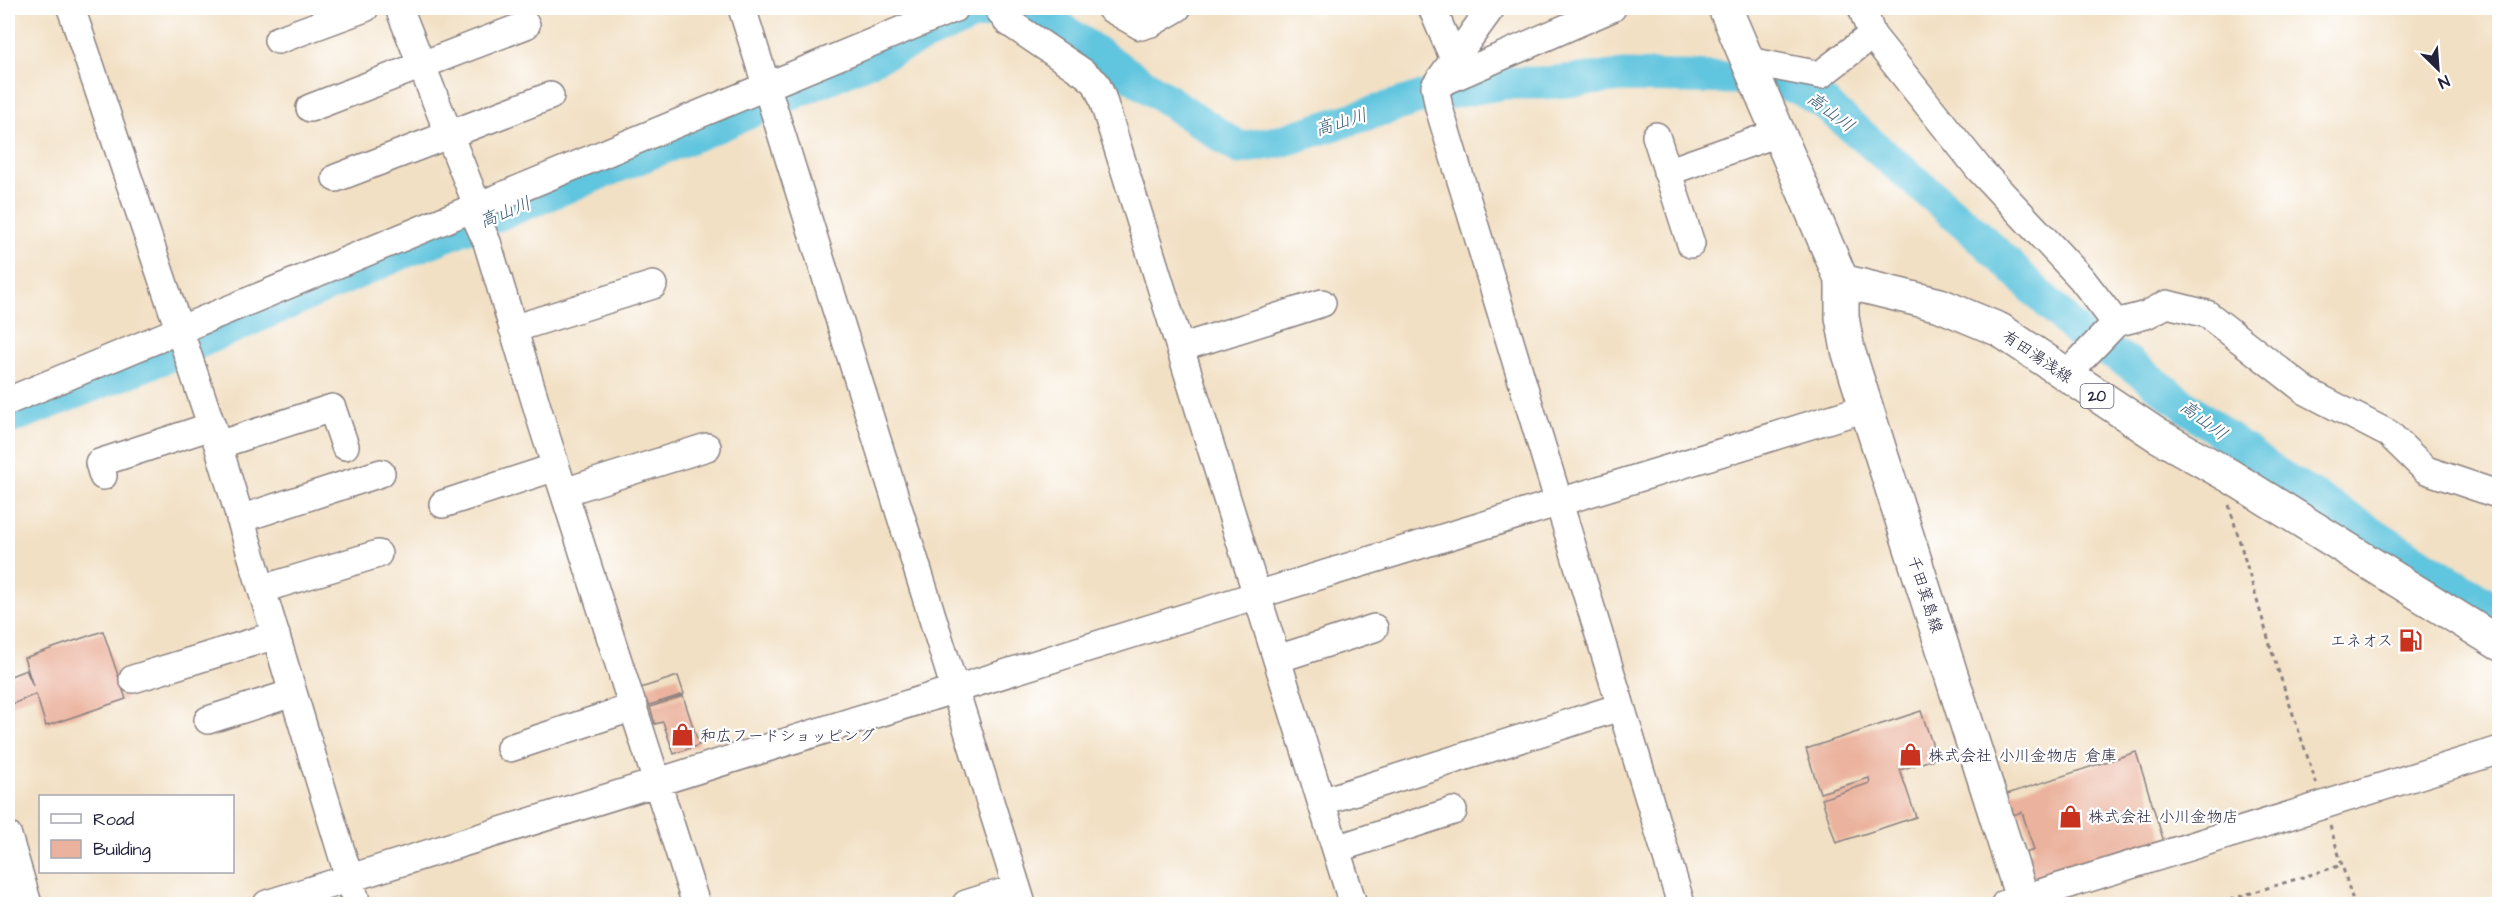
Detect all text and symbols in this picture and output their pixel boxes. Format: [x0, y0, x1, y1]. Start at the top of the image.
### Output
north arrow [2408, 39, 2468, 99]
text: N [2435, 70, 2453, 94]
water label: 高山川 [1802, 86, 1860, 139]
water label: 高山川 [1312, 103, 1371, 142]
water label: 高山川 [475, 191, 535, 234]
street label: 有田湯浅線 [1998, 325, 2077, 388]
road number: 20 [2080, 384, 2114, 408]
water label: 高山川 [2175, 394, 2233, 447]
street label: 千田箕島線 [1902, 553, 1948, 636]
fuel station icon: エネオス [2398, 627, 2424, 653]
place label: エネオス [2330, 630, 2393, 652]
shop icon: 和広フードショッピング [669, 722, 695, 748]
place label: 和広フードショッピング [700, 725, 875, 747]
shop icon: 株式会社 小川金物店 倉庫 [1897, 742, 1923, 768]
place label: 株式会社 小川金物店 倉庫 [1928, 745, 2117, 767]
legend [39, 795, 234, 873]
shop icon: 株式会社 小川金物店 [2057, 803, 2083, 829]
place label: 株式会社 小川金物店 [2088, 806, 2238, 828]
text: Road [93, 807, 134, 832]
text: Building [93, 837, 151, 863]

